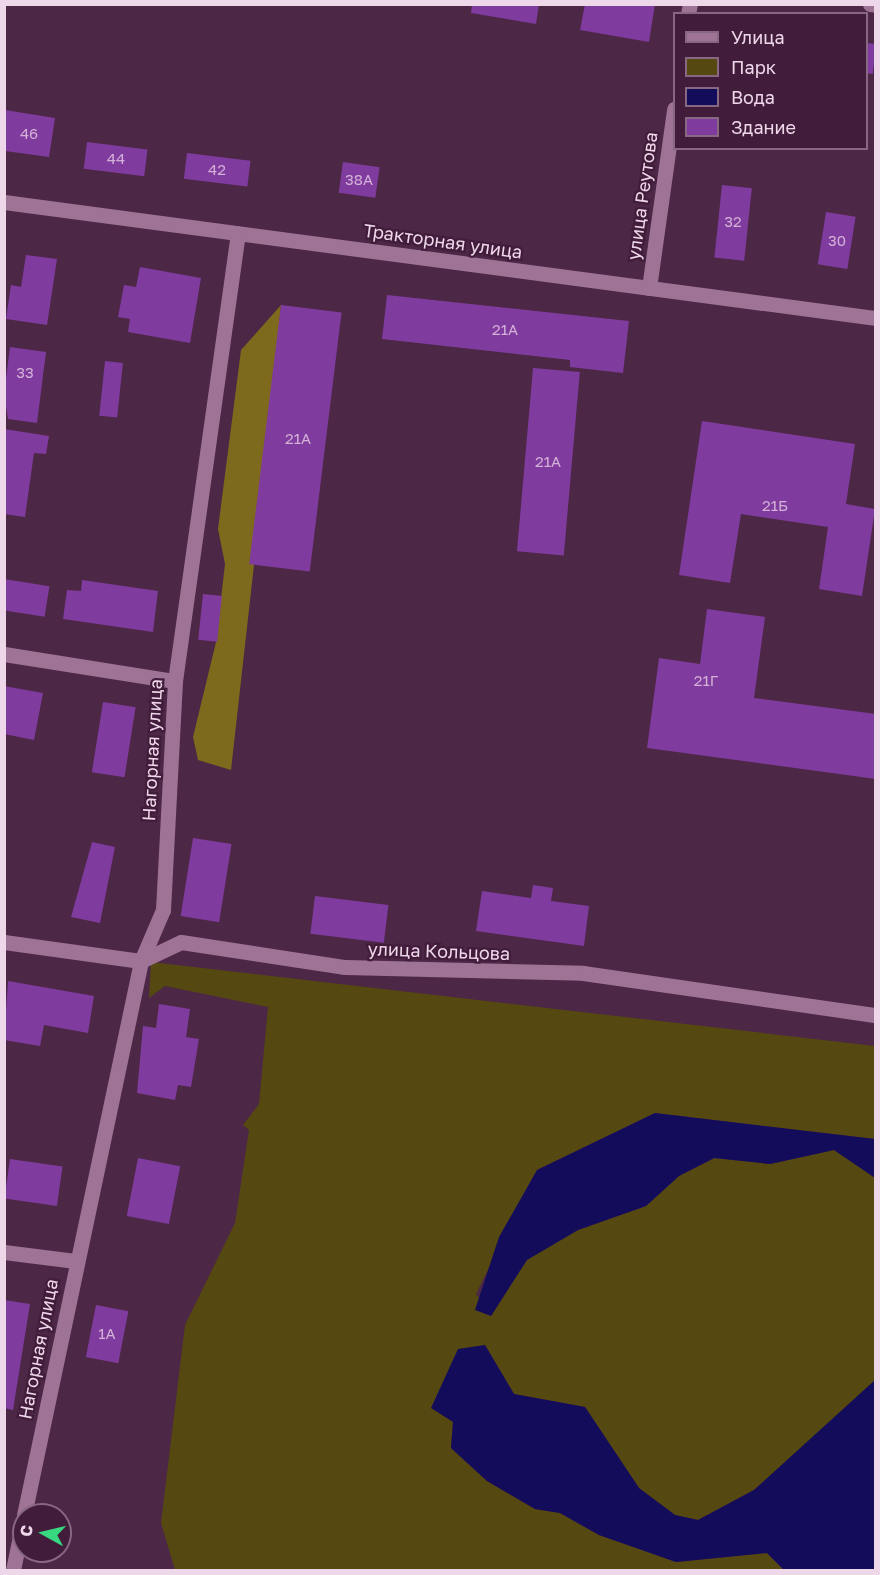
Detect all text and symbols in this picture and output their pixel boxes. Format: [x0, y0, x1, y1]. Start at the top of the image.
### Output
legend [673, 12, 868, 150]
text: Улица [731, 26, 785, 48]
text: Парк [731, 56, 776, 78]
text: Вода [731, 86, 775, 108]
text: Здание [731, 116, 796, 138]
house number: 46 [20, 125, 38, 143]
street label: улица Реутова [622, 131, 662, 261]
house number: 44 [107, 150, 125, 168]
house number: 42 [208, 161, 226, 179]
house number: 38А [345, 171, 373, 189]
house number: 32 [724, 213, 742, 231]
street label: Тракторная улица [362, 219, 524, 263]
house number: 30 [828, 232, 846, 250]
house number: 21А [492, 321, 518, 339]
house number: 33 [16, 364, 34, 382]
house number: 21А [285, 430, 311, 448]
house number: 21А [535, 453, 561, 471]
house number: 21Б [762, 497, 788, 515]
house number: 21Г [694, 672, 718, 690]
street label: Нагорная улица [137, 678, 167, 822]
street label: улица Кольцова [367, 938, 511, 964]
street label: Нагорная улица [14, 1277, 62, 1421]
house number: 1А [98, 1325, 116, 1343]
north arrow [12, 1503, 72, 1563]
text: С [15, 1524, 37, 1538]

